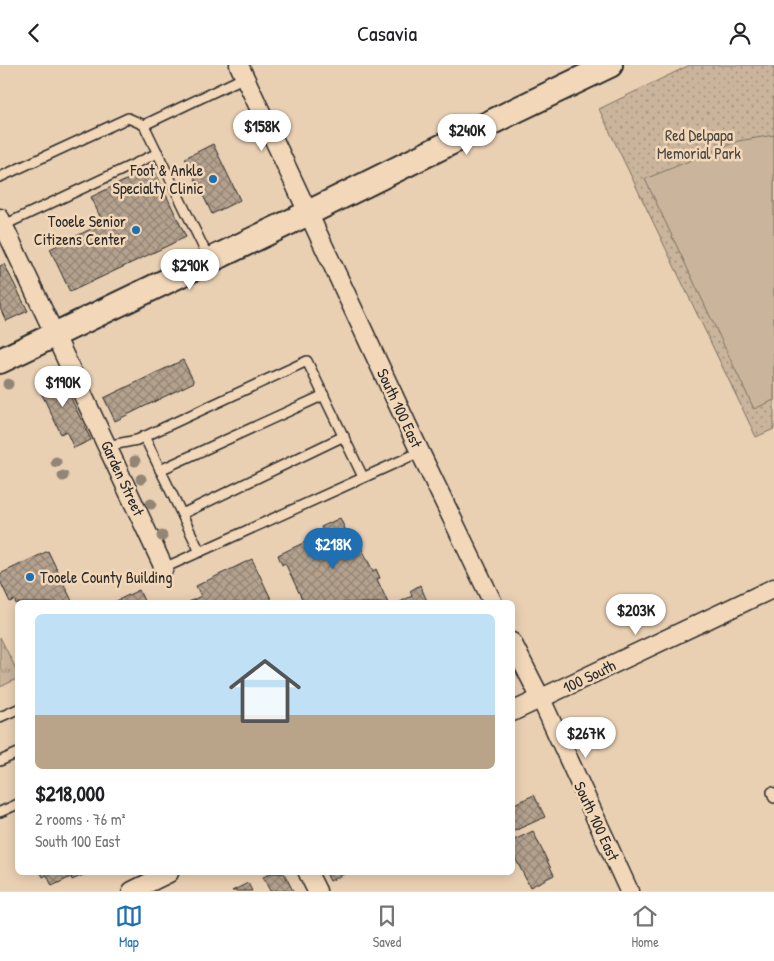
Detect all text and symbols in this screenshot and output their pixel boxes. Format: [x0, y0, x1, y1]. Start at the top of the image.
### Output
text: Casavia [357, 18, 417, 48]
icon: back [20, 19, 48, 47]
icon: person [726, 19, 754, 47]
pin: $158K [227, 109, 297, 152]
pin: $240K [432, 113, 502, 156]
text: $158K [244, 115, 280, 137]
text: $240K [448, 119, 486, 141]
park label: Red Delpapa Memorial Park [657, 124, 741, 164]
place label: Foot & Ankle Specialty Clinic [113, 159, 204, 199]
marker: Foot & Ankle Specialty Clinic [207, 173, 219, 185]
place label: Tooele Senior Citizens Center [34, 210, 126, 250]
marker: Tooele Senior Citizens Center [130, 224, 142, 236]
pin: $290K [155, 249, 225, 291]
text: $290K [171, 254, 209, 276]
pin: $190K [28, 365, 98, 408]
street label: South 100 East [372, 365, 428, 452]
text: $190K [45, 371, 81, 393]
street label: Garden Street [96, 437, 150, 520]
pin: $218K [298, 527, 368, 570]
text: $218K [315, 533, 351, 555]
place label: Tooele County Building [40, 566, 172, 588]
marker: Tooele County Building [24, 571, 36, 583]
pin: $203K [601, 593, 671, 636]
text: $203K [617, 599, 655, 621]
icon: home [220, 646, 310, 736]
street label: 100 South [559, 654, 619, 698]
pin: $267K [551, 717, 621, 759]
text: $267K [567, 722, 605, 744]
street label: South 100 East [569, 778, 625, 865]
text: $218,000 [35, 779, 105, 808]
text: 2 rooms · 76 m² [35, 808, 125, 830]
text: South 100 East [35, 830, 120, 852]
tab: Map [115, 902, 143, 951]
tab: Saved [373, 902, 401, 951]
tab: Home [631, 902, 659, 951]

